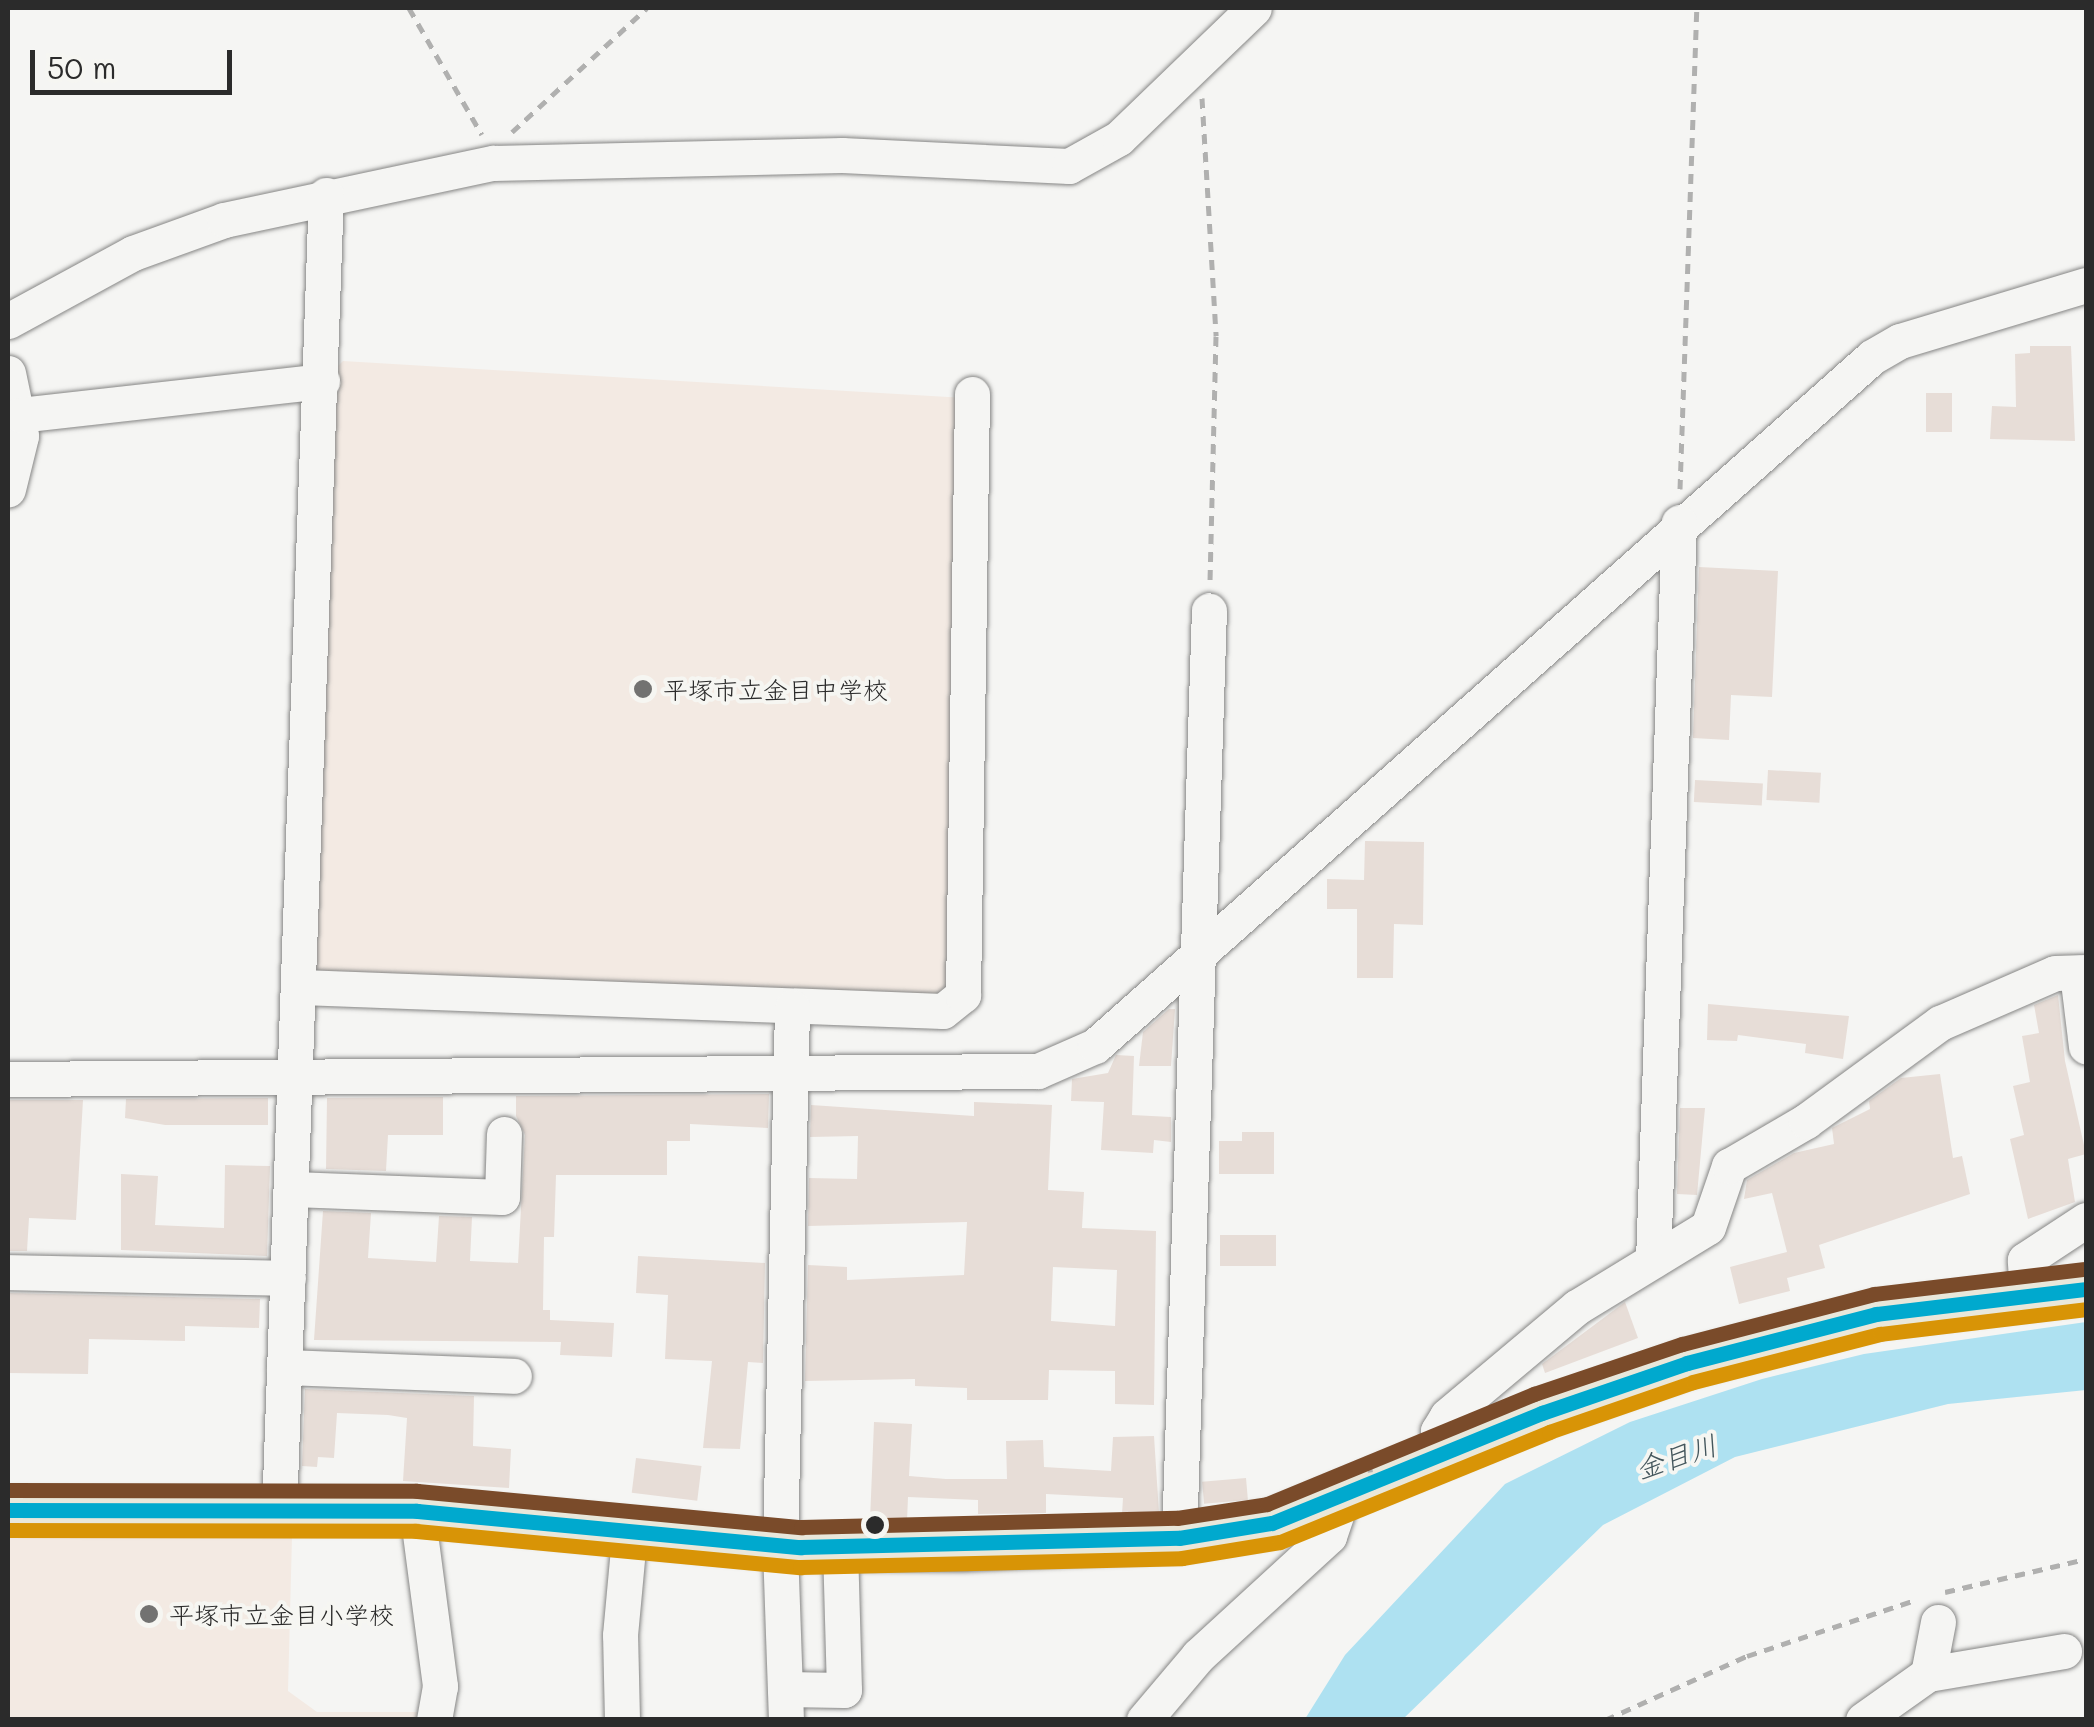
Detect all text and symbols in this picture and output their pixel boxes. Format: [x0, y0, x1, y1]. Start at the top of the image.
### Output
scale bar [35, 30, 238, 92]
text: 50 m [47, 47, 117, 87]
place label: 平塚市立金目中学校 [663, 674, 888, 704]
marker: 平塚市立金目中学校 [632, 678, 654, 700]
water label: 金目川 [1631, 1427, 1721, 1485]
unlabelled marker [865, 1515, 885, 1535]
place label: 平塚市立金目小学校 [169, 1599, 394, 1629]
marker: 平塚市立金目小学校 [138, 1603, 160, 1625]

